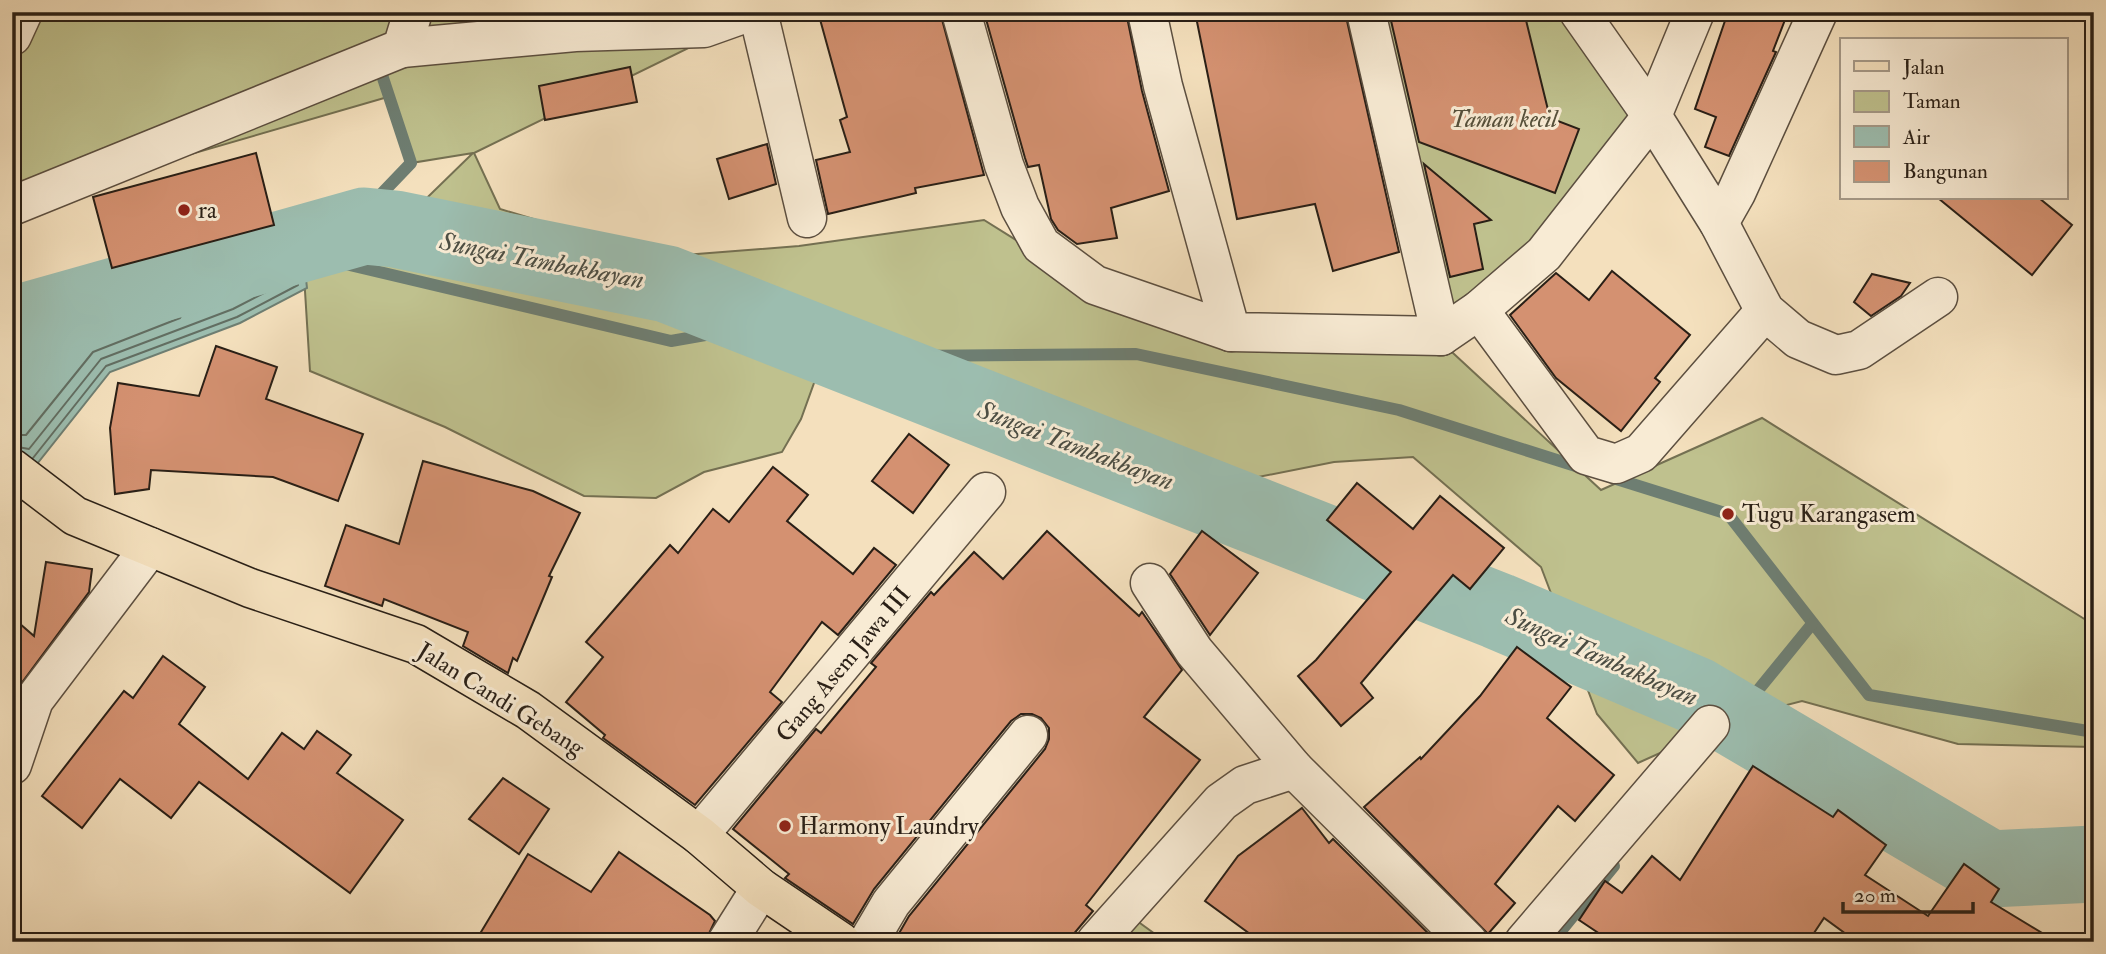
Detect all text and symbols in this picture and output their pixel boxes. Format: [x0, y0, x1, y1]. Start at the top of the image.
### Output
legend [1840, 38, 2068, 200]
text: Jalan [1902, 54, 1945, 81]
text: Taman [1903, 88, 1961, 115]
park label: Taman kecil [1451, 104, 1560, 135]
text: Air [1902, 124, 1930, 151]
text: Bangunan [1903, 158, 1988, 185]
place label: ra [198, 195, 218, 226]
marker: ra [176, 202, 192, 218]
water label: Sungai Tambakbayan [436, 225, 647, 296]
water label: Sungai Tambakbayan [972, 394, 1178, 498]
place label: Tugu Karangasem [1742, 499, 1916, 530]
marker: Tugu Karangasem [1720, 506, 1736, 522]
street label: Gang Asem Jawa III [769, 580, 918, 749]
water label: Sungai Tambakbayan [1500, 600, 1703, 714]
street label: Jalan Candi Gebang [410, 635, 591, 764]
place label: Harmony Laundry [799, 811, 979, 842]
marker: Harmony Laundry [777, 818, 793, 834]
scale bar [1843, 870, 1973, 914]
text: 20 m [1854, 882, 1896, 909]

